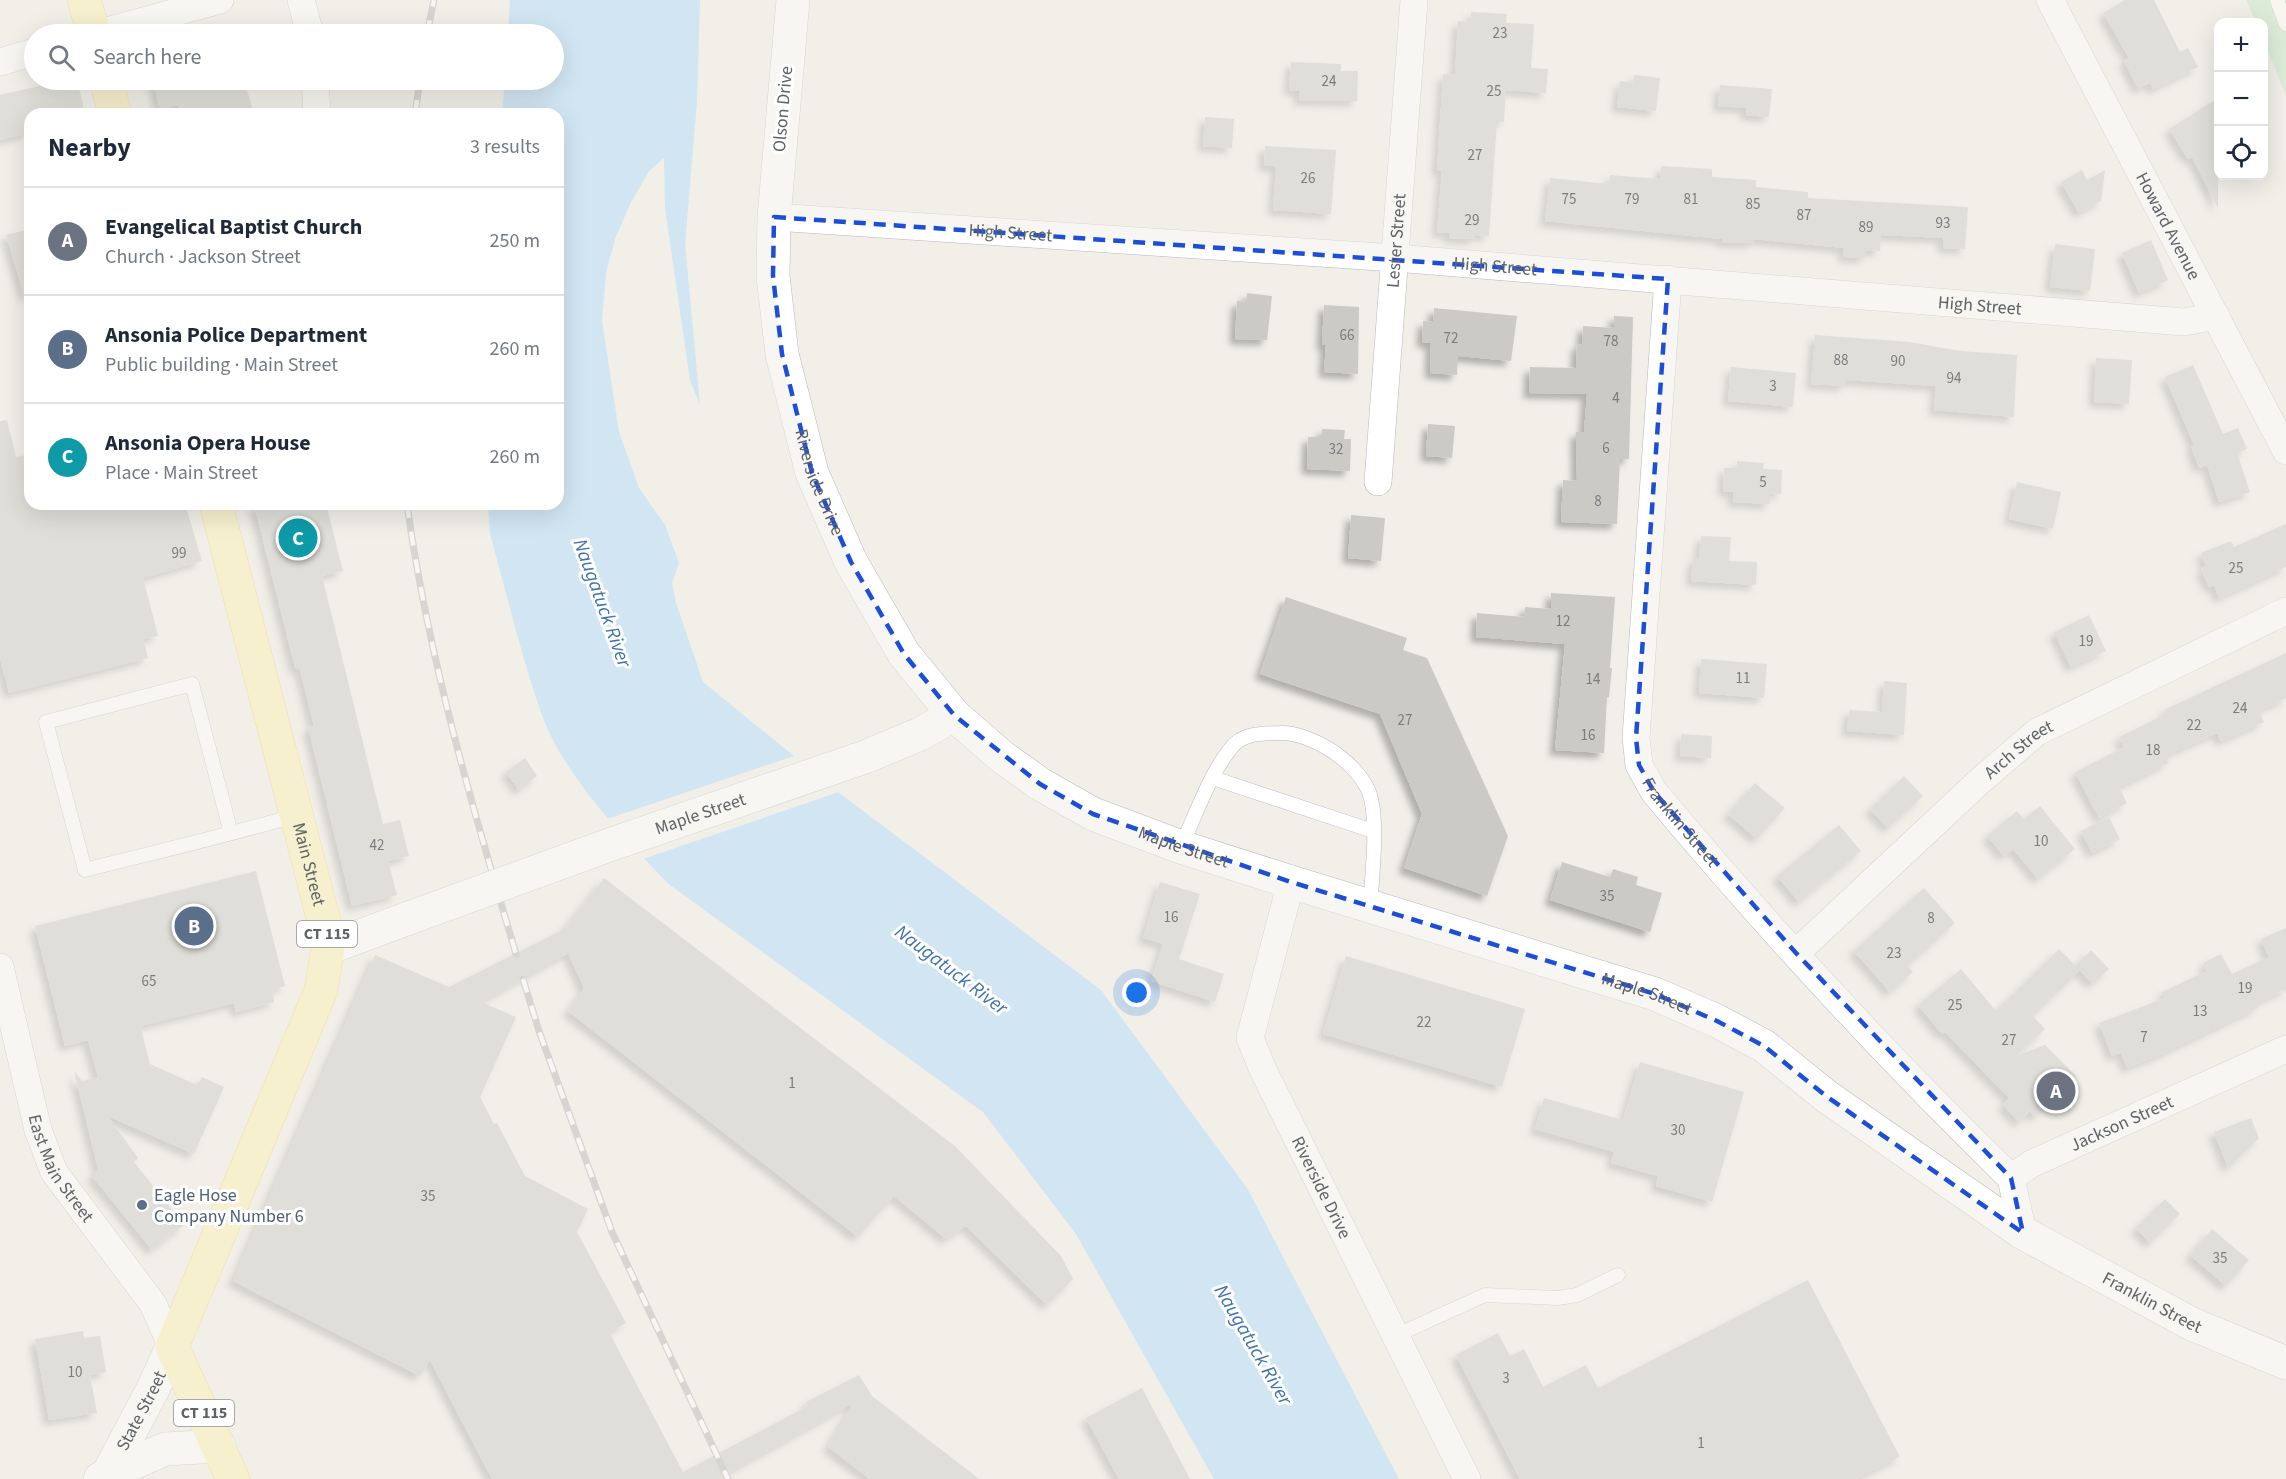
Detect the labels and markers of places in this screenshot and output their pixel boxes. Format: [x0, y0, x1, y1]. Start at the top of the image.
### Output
pin: C [278, 516, 318, 560]
pin: B [174, 904, 214, 948]
pin: A [2036, 1068, 2076, 1114]
place label: Eagle Hose Company Number 6 [154, 1183, 304, 1229]
marker: Eagle Hose Company Number 6 [135, 1198, 149, 1212]

